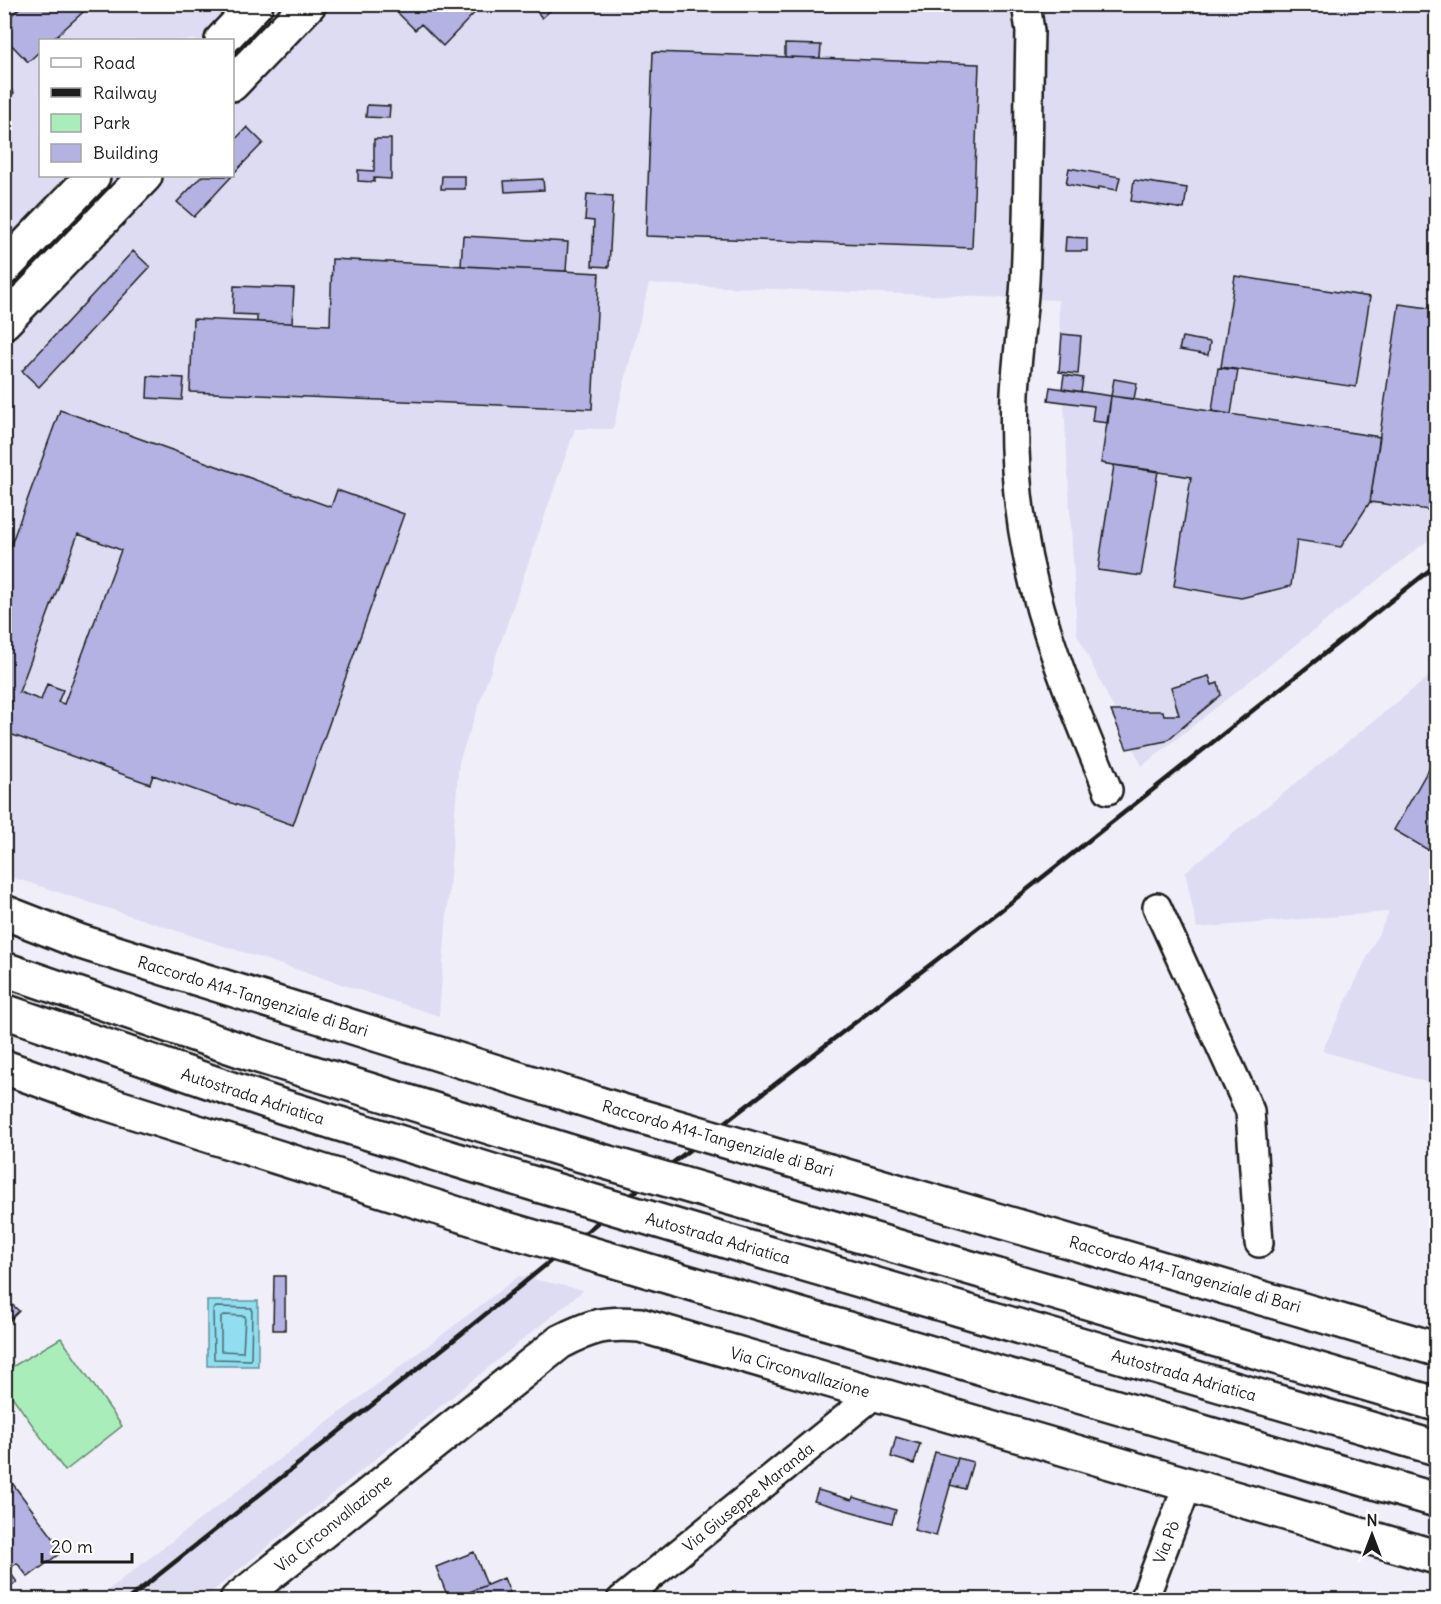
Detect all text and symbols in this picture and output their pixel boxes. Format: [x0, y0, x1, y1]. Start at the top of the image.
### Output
legend [39, 39, 234, 177]
text: Road [93, 51, 136, 74]
text: Railway [93, 81, 157, 104]
text: Park [93, 111, 130, 134]
text: Building [93, 141, 158, 164]
street label: Raccordo A14-Tangenziale di Bari [135, 951, 371, 1041]
street label: Autostrada Adriatica [179, 1063, 327, 1129]
street label: Raccordo A14-Tangenziale di Bari [600, 1095, 836, 1181]
street label: Autostrada Adriatica [643, 1208, 793, 1268]
street label: Raccordo A14-Tangenziale di Bari [1067, 1231, 1303, 1317]
street label: Via Circonvallazione [728, 1342, 872, 1402]
street label: Autostrada Adriatica [1109, 1345, 1259, 1405]
street label: Via Giuseppe Maranda [678, 1438, 818, 1556]
street label: Via Circonvallazione [271, 1470, 395, 1576]
north arrow [1342, 1505, 1402, 1565]
text: N [1366, 1510, 1378, 1530]
street label: Via Pò [1149, 1517, 1183, 1567]
scale bar [42, 1526, 132, 1564]
text: 20 m [51, 1535, 93, 1558]

